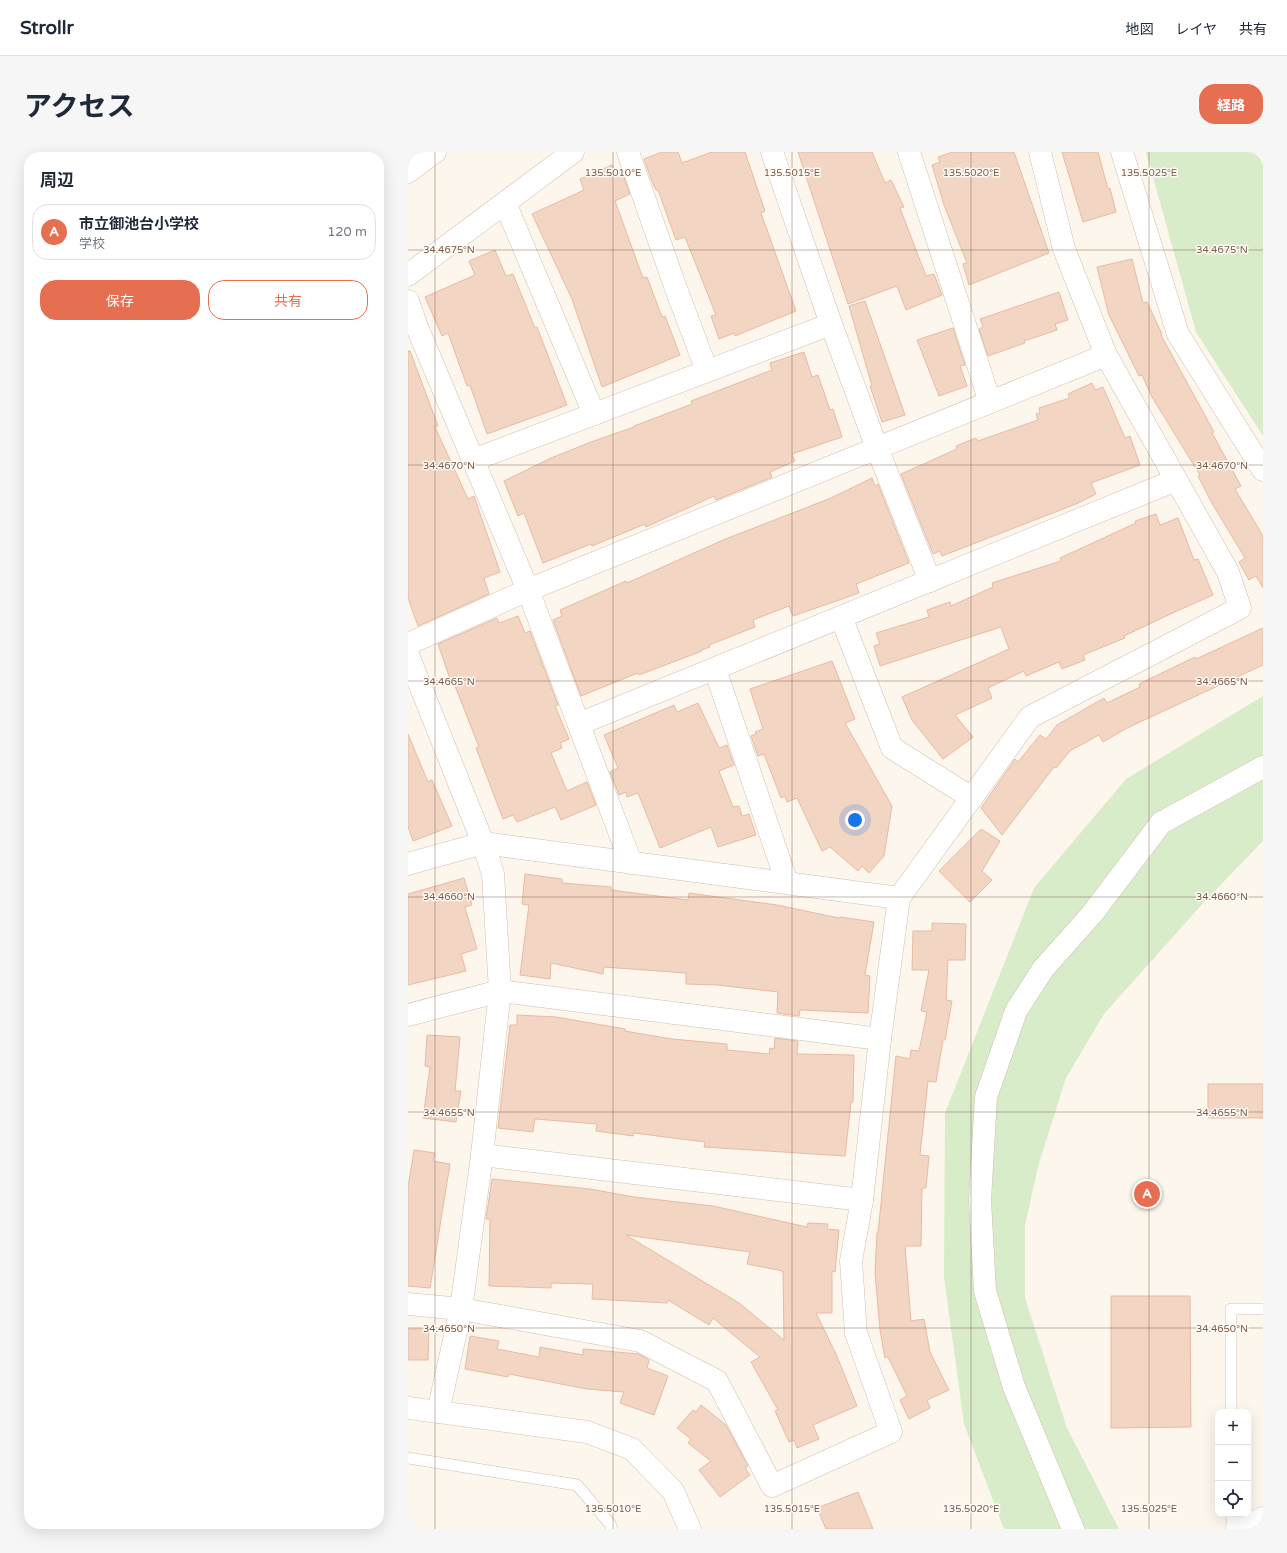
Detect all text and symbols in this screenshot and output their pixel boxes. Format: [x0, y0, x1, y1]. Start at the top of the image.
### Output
text: Strollr [20, 17, 74, 39]
text: 地図 [1125, 21, 1153, 38]
text: レイヤ [1175, 21, 1217, 38]
text: 共有 [1239, 21, 1267, 38]
button: 経路 [1199, 84, 1263, 124]
text: アクセス [24, 90, 135, 124]
text: 135.5010°E [585, 167, 641, 179]
text: 135.5015°E [764, 167, 820, 179]
text: 135.5020°E [943, 167, 999, 179]
text: 135.5025°E [1121, 167, 1177, 179]
text: 周辺 [40, 170, 74, 191]
text: 市立御池台小学校 [79, 215, 199, 233]
text: A [49, 224, 59, 240]
text: 120 m [327, 224, 367, 240]
text: 学校 [79, 236, 105, 252]
text: 34.4675°N [423, 244, 475, 256]
text: 34.4675°N [1196, 244, 1248, 256]
button: 保存 [40, 280, 200, 320]
button: 共有 [208, 280, 368, 320]
text: 34.4670°N [423, 460, 475, 472]
text: 34.4670°N [1196, 460, 1248, 472]
text: 34.4665°N [423, 676, 475, 688]
text: 34.4665°N [1196, 676, 1248, 688]
your location [845, 810, 865, 830]
text: 34.4660°N [423, 891, 475, 903]
text: 34.4660°N [1196, 891, 1248, 903]
text: 34.4655°N [423, 1107, 475, 1119]
text: 34.4655°N [1196, 1107, 1248, 1119]
pin: A [1134, 1179, 1160, 1209]
text: 34.4650°N [423, 1323, 475, 1335]
text: 34.4650°N [1196, 1323, 1248, 1335]
map controls [1215, 1409, 1251, 1517]
button: + [1215, 1409, 1251, 1445]
button: − [1215, 1445, 1251, 1481]
button: locate [1215, 1481, 1251, 1517]
text: 135.5010°E [585, 1503, 641, 1515]
text: 135.5015°E [764, 1503, 820, 1515]
text: 135.5020°E [943, 1503, 999, 1515]
text: 135.5025°E [1121, 1503, 1177, 1515]

